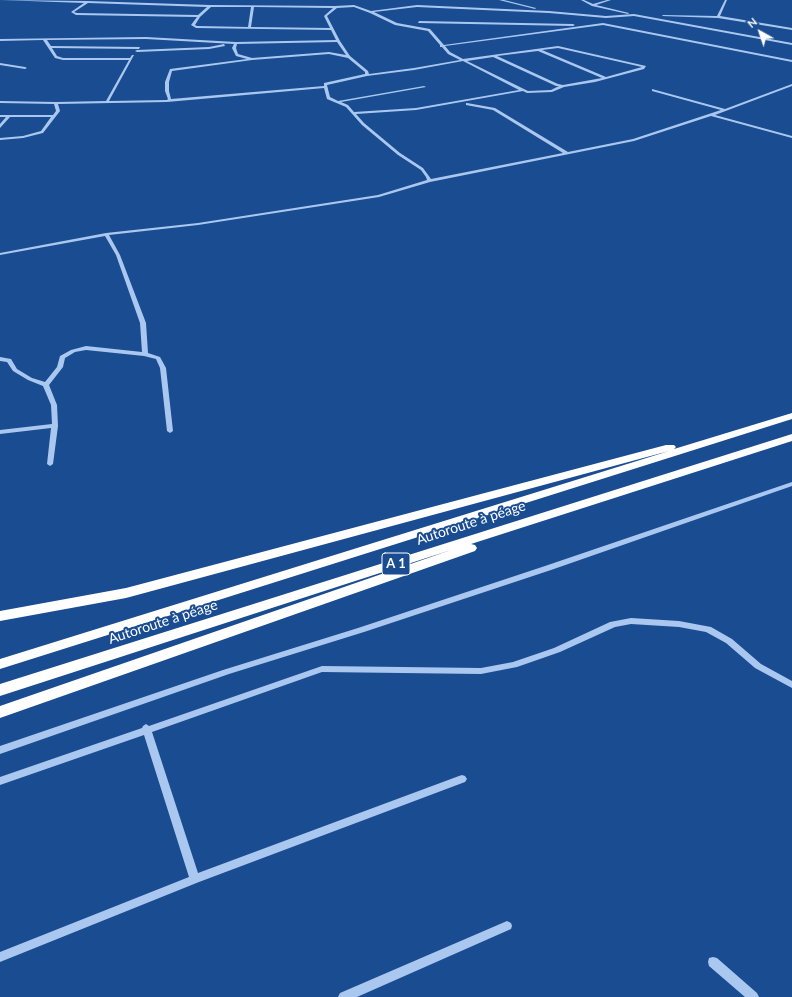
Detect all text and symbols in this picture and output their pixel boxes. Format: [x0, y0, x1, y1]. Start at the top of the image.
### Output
north arrow [740, 12, 780, 52]
text: N [745, 15, 759, 30]
street label: Autoroute à péage [414, 497, 528, 549]
road number: A 1 [382, 553, 410, 575]
street label: Autoroute à péage [106, 596, 220, 648]

